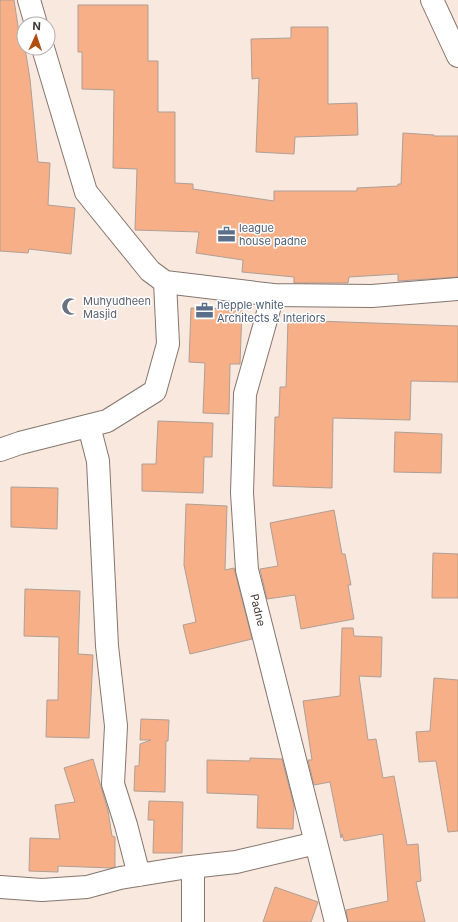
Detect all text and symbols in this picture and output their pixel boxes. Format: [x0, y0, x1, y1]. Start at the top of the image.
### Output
north arrow [16, 16, 56, 56]
text: N [32, 19, 41, 33]
place label: league house padne [239, 221, 307, 248]
office icon: league house padne [216, 224, 236, 244]
place label: Muhyudheen Masjid [83, 294, 151, 321]
mosque icon: Muhyudheen Masjid [60, 297, 80, 317]
place label: hepple white Architects & Interiors [217, 298, 326, 325]
office icon: hepple white Architects & Interiors [194, 301, 214, 321]
street label: Padne [247, 592, 269, 628]

